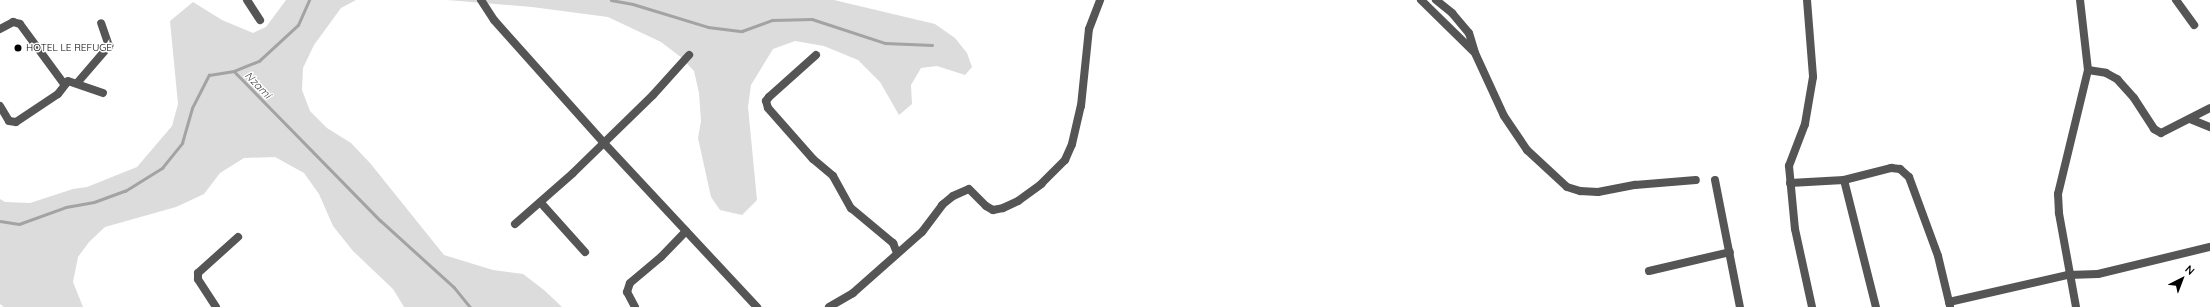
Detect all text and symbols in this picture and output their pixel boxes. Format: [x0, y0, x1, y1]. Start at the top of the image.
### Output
place label: HOTEL LE REFUGE [26, 42, 112, 54]
marker: HOTEL LE REFUGE [13, 43, 23, 53]
water label: Nzami [242, 69, 274, 101]
north arrow [2162, 259, 2202, 299]
text: N [2182, 262, 2198, 278]

